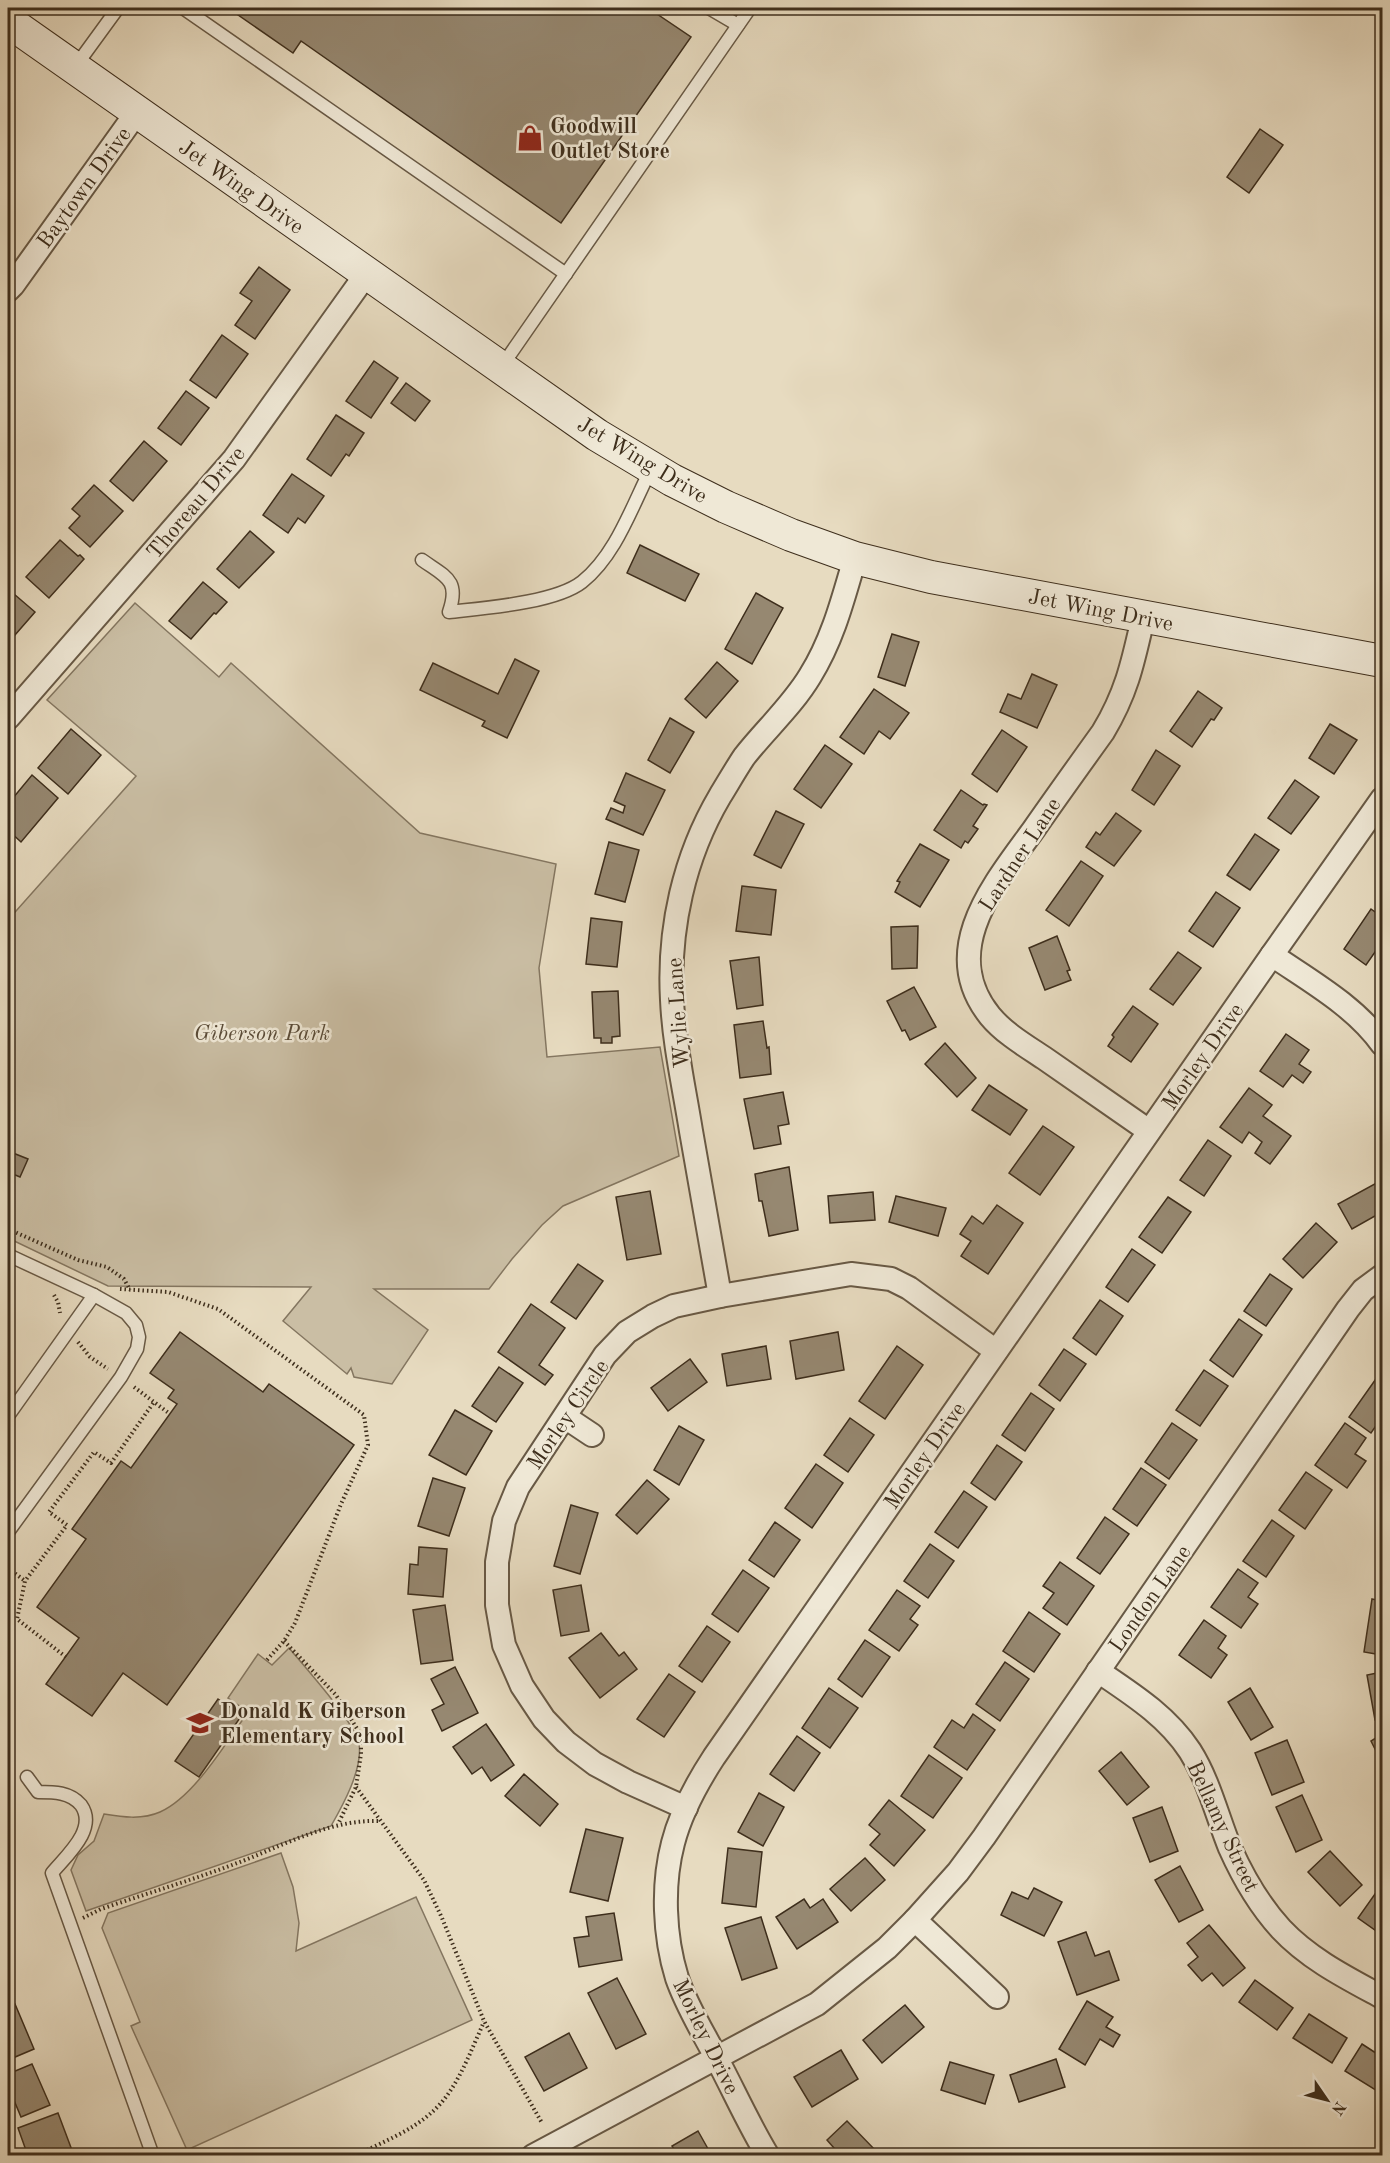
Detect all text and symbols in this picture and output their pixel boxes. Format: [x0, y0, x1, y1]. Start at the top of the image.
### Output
place label: Goodwill Outlet Store [550, 116, 670, 163]
shop icon: Goodwill Outlet Store [515, 123, 545, 153]
street label: Baytown Drive [34, 124, 136, 253]
street label: Jet Wing Drive [174, 136, 307, 239]
street label: Jet Wing Drive [573, 413, 711, 508]
street label: Thoreau Drive [143, 443, 250, 564]
street label: Jet Wing Drive [1026, 586, 1175, 636]
street label: Lardner Lane [976, 794, 1066, 916]
street label: Wylie Lane [664, 957, 694, 1069]
street label: Morley Drive [1159, 1000, 1249, 1115]
park label: Giberson Park [194, 1023, 330, 1045]
street label: Morley Circle [524, 1356, 613, 1474]
street label: Morley Drive [881, 1399, 971, 1514]
street label: London Lane [1106, 1541, 1196, 1657]
place label: Donald K Giberson Elementary School [220, 1701, 406, 1748]
school or university icon: Donald K Giberson Elementary School [185, 1708, 215, 1738]
street label: Bellamy Street [1182, 1758, 1262, 1896]
street label: Morley Drive [668, 1976, 743, 2098]
north arrow [1297, 2070, 1357, 2130]
text: N [1327, 2098, 1348, 2118]

